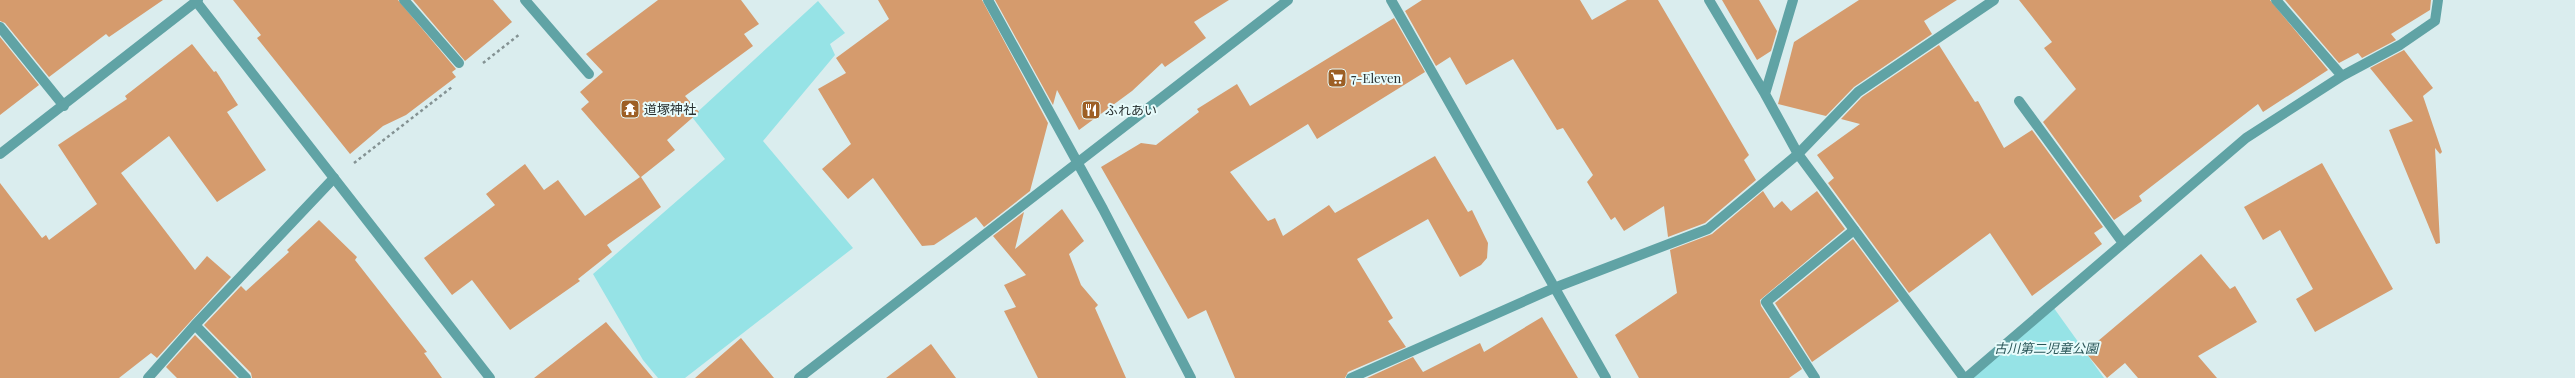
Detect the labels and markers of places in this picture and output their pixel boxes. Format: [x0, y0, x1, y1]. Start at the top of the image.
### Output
supermarket icon: 7-Eleven [1326, 67, 1348, 89]
place label: 7-Eleven [1351, 69, 1401, 86]
temple icon: 道塚神社 [619, 98, 641, 120]
restaurant icon: ふれあい [1080, 99, 1102, 121]
place label: 道塚神社 [644, 100, 696, 117]
place label: ふれあい [1105, 101, 1157, 118]

